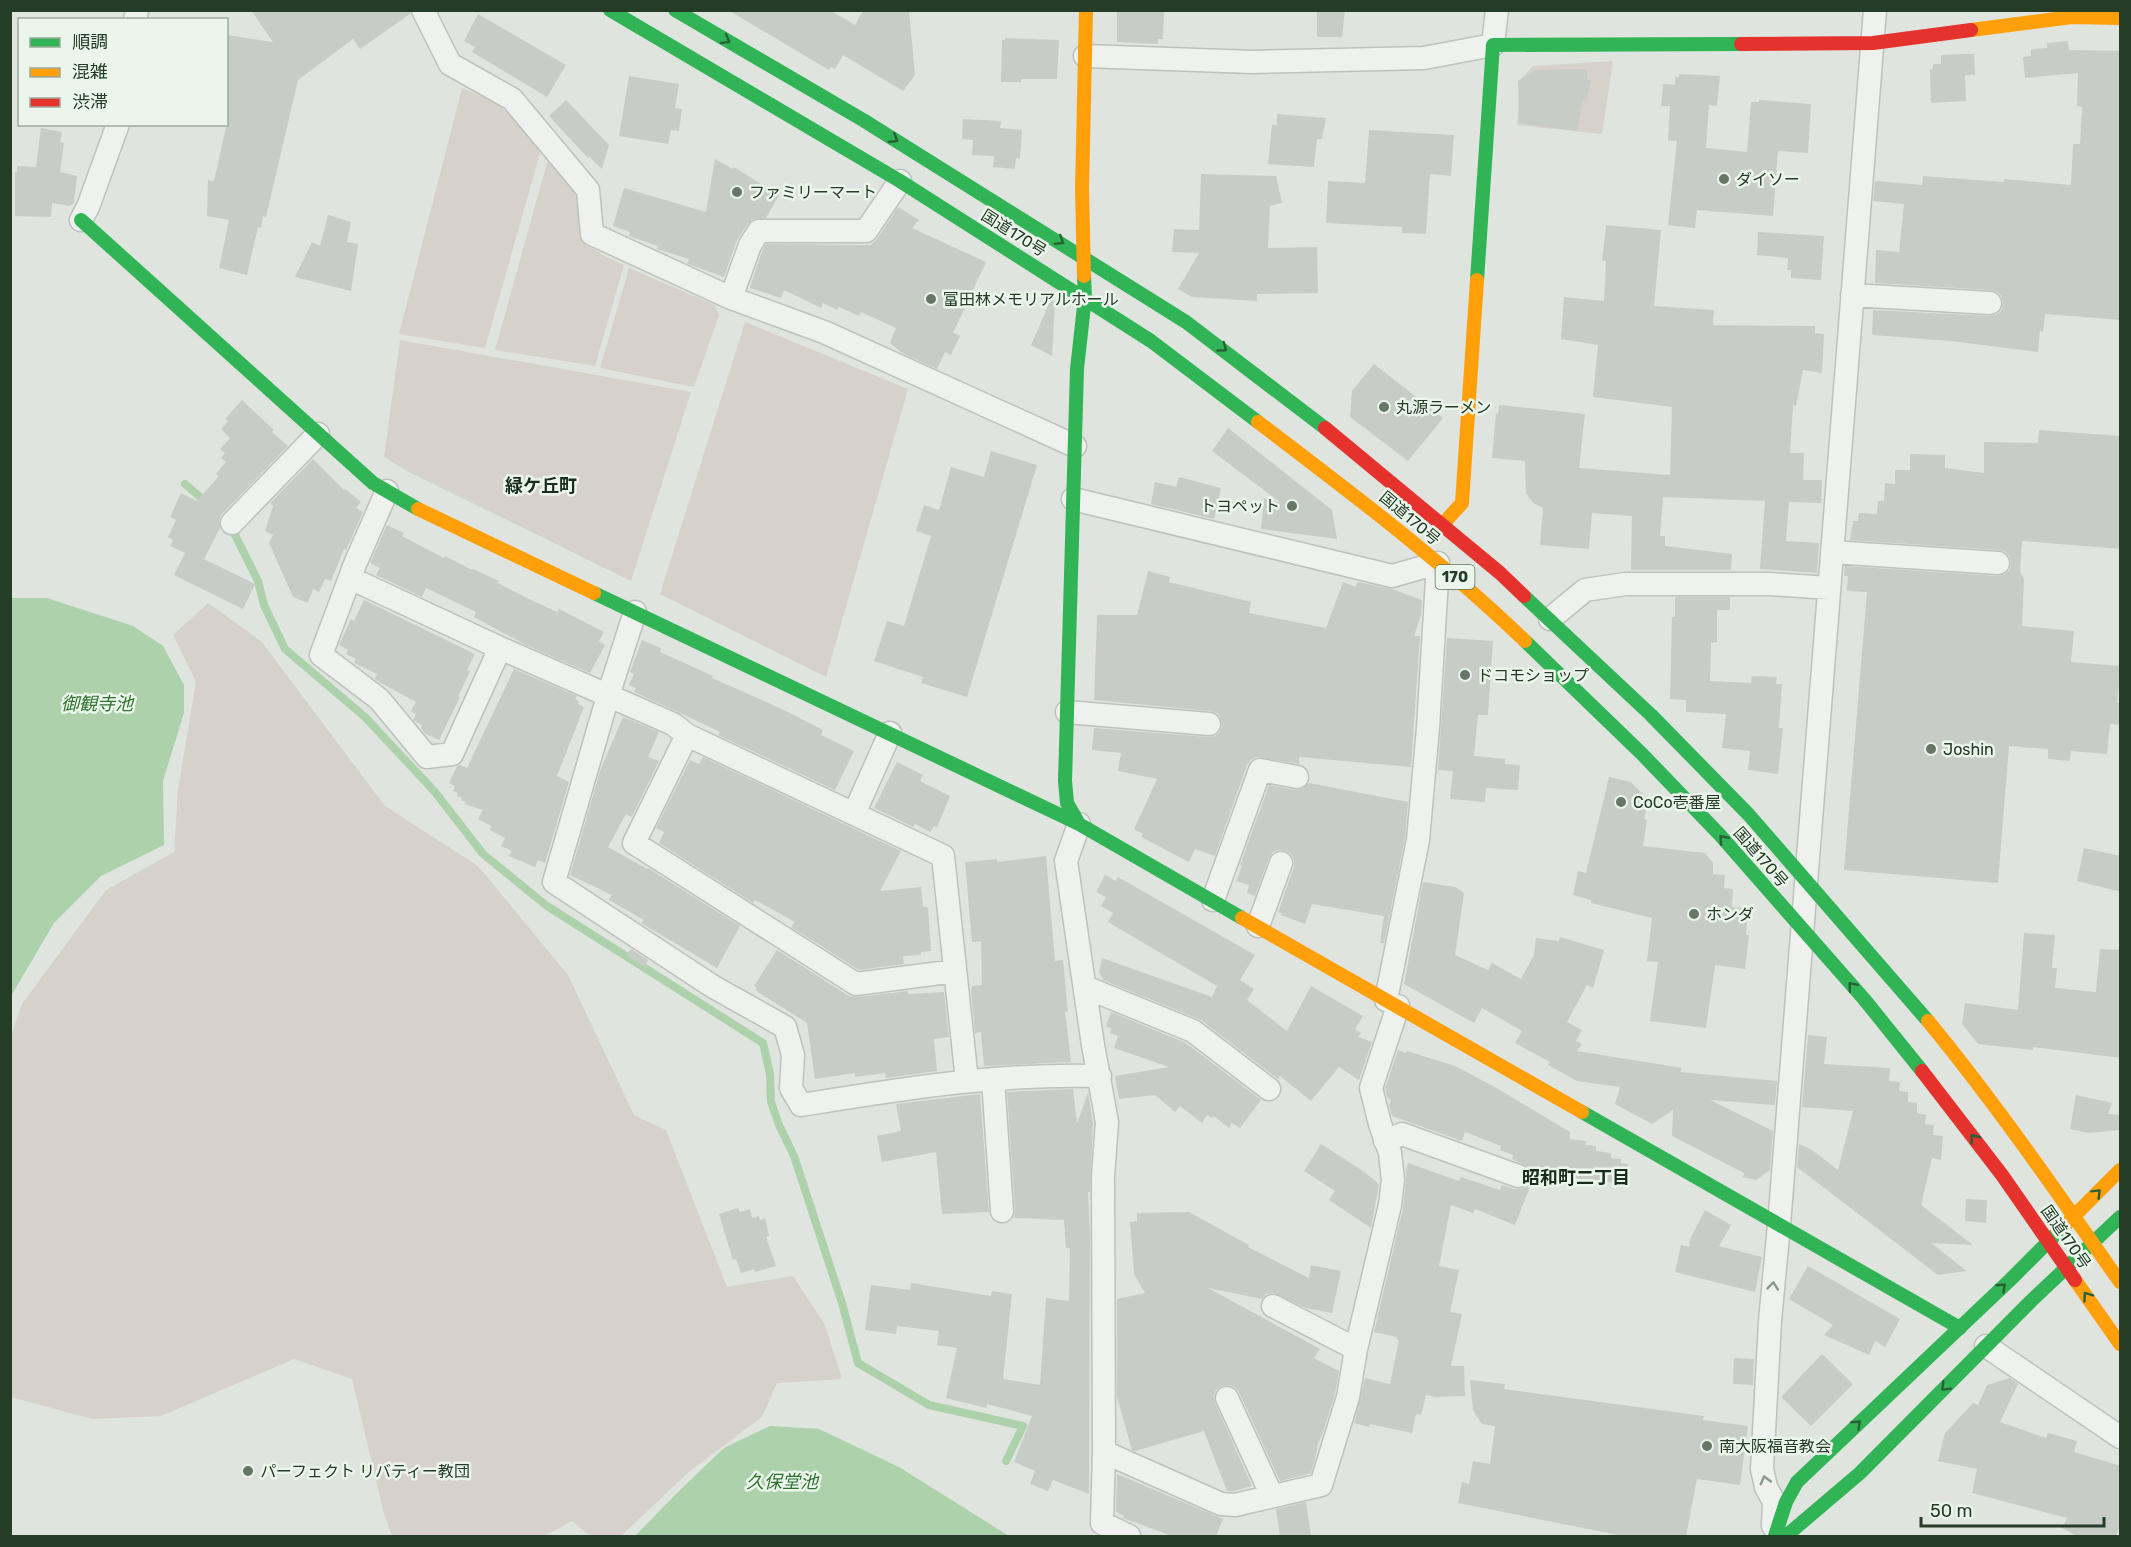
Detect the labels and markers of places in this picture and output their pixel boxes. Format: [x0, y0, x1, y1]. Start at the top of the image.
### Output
place label: ダイソー [1736, 170, 1800, 189]
marker: ダイソー [1717, 172, 1731, 186]
place label: ファミリーマート [749, 183, 877, 202]
marker: ファミリーマート [730, 185, 744, 199]
place label: 富田林メモリアルホール [943, 290, 1119, 309]
marker: 富田林メモリアルホール [924, 292, 938, 306]
place label: 丸源ラーメン [1396, 398, 1491, 417]
marker: 丸源ラーメン [1377, 400, 1391, 414]
place label: トヨペット [1200, 497, 1280, 516]
marker: トヨペット [1285, 499, 1299, 513]
place label: ドコモショップ [1477, 666, 1589, 685]
marker: ドコモショップ [1458, 668, 1472, 682]
place label: Joshin [1943, 740, 1994, 759]
marker: Joshin [1924, 742, 1938, 756]
place label: CoCo壱番屋 [1633, 793, 1721, 812]
marker: CoCo壱番屋 [1614, 795, 1628, 809]
place label: ホンダ [1706, 905, 1754, 924]
marker: ホンダ [1687, 907, 1701, 921]
place label: 南大阪福音教会 [1719, 1437, 1831, 1456]
marker: 南大阪福音教会 [1700, 1439, 1714, 1453]
place label: パーフェクト リバティー教団 [260, 1462, 470, 1481]
marker: パーフェクト リバティー教団 [241, 1464, 255, 1478]

